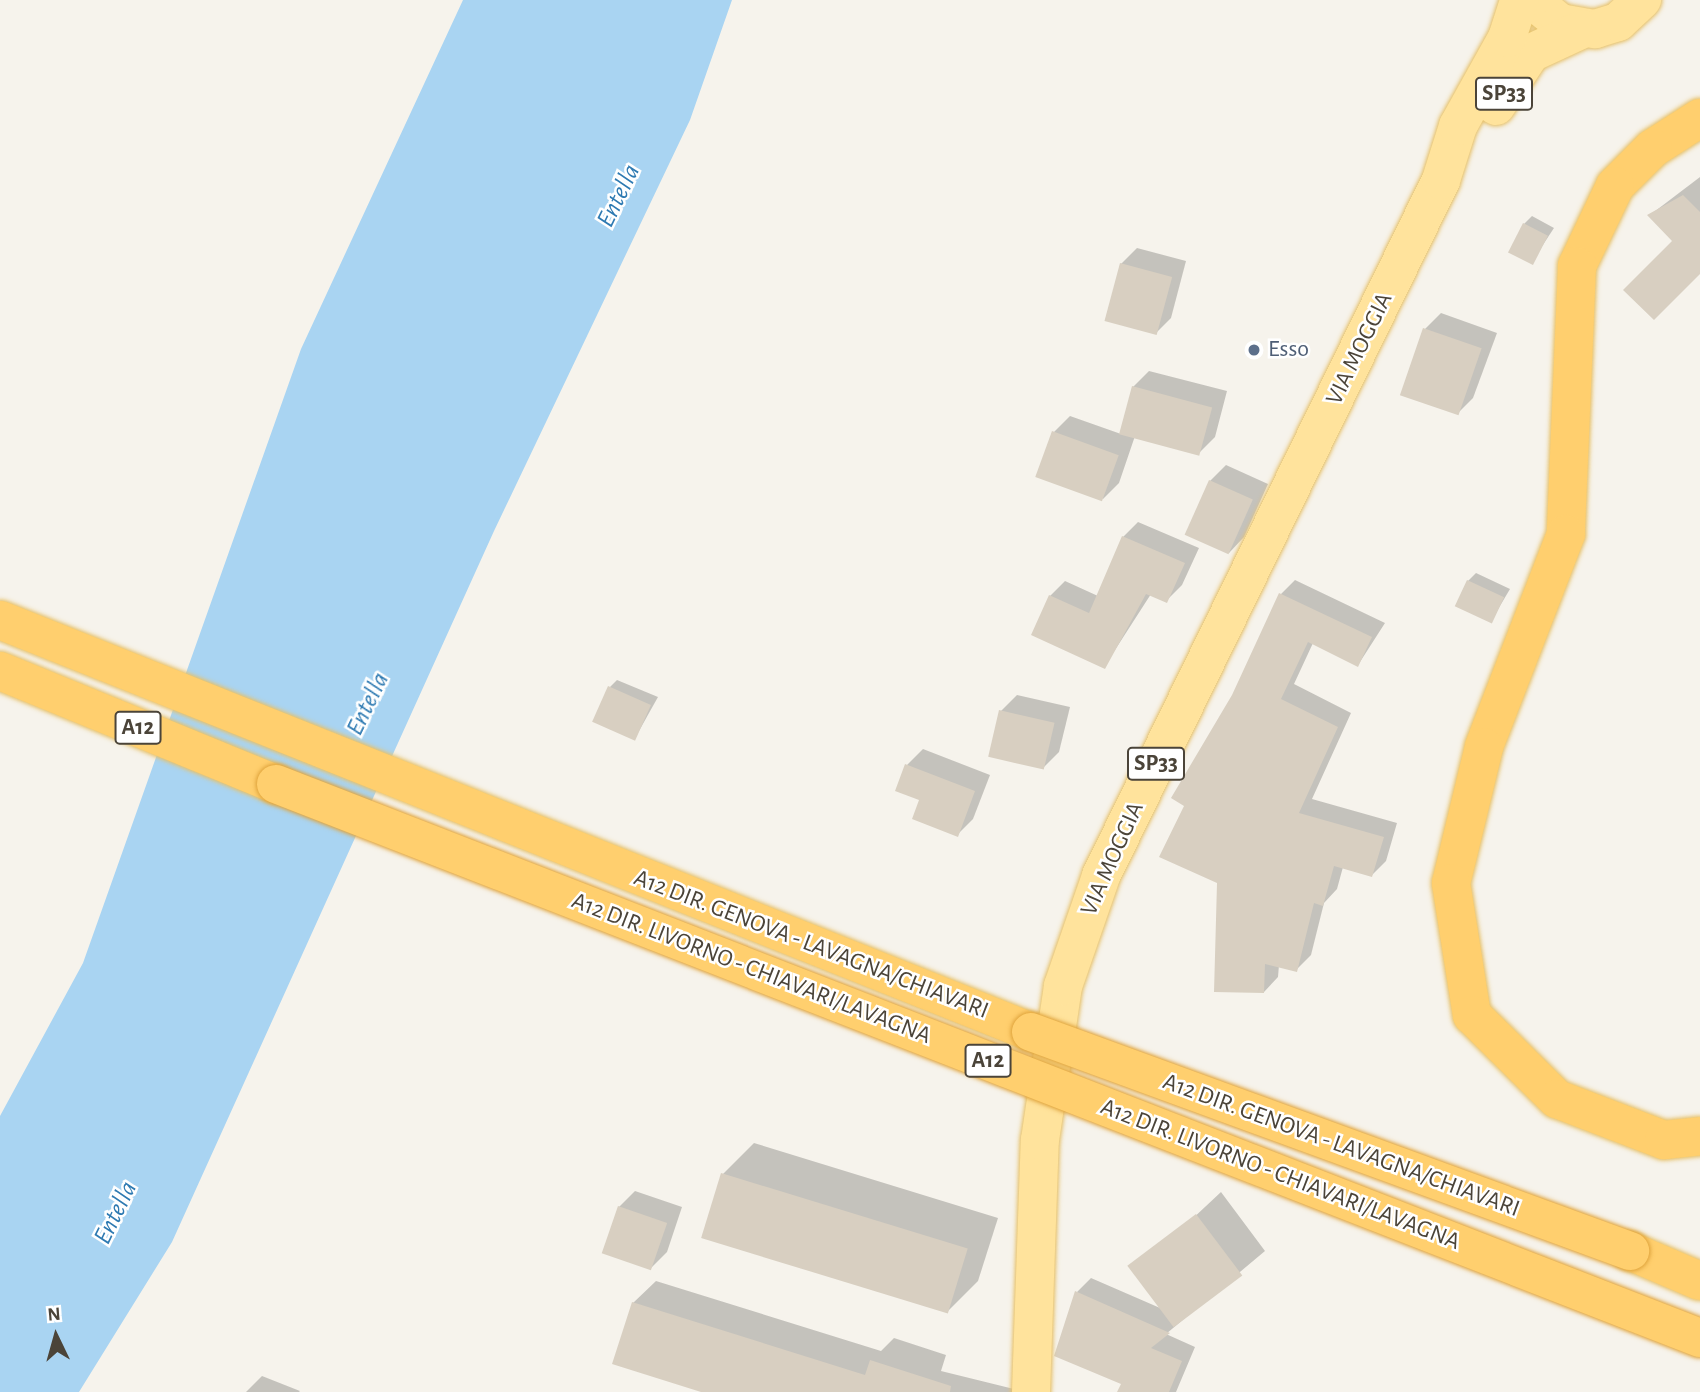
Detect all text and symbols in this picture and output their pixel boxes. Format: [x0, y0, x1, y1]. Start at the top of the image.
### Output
road number: SP33 [1474, 74, 1534, 114]
water label: Entella [590, 159, 648, 233]
street label: VIA MOGGIA [1321, 288, 1399, 410]
place label: Esso [1268, 336, 1309, 364]
marker: Esso [1246, 342, 1262, 358]
water label: Entella [339, 667, 397, 741]
road number: A12 [114, 708, 162, 748]
road number: SP33 [1126, 744, 1186, 784]
street label: VIA MOGGIA [1075, 798, 1151, 920]
street label: A12 DIR. GENOVA - LAVAGNA/CHIAVARI [630, 864, 992, 1026]
street label: A12 DIR. LIVORNO - CHIAVARI/LAVAGNA [567, 887, 935, 1051]
road number: A12 [964, 1042, 1012, 1080]
street label: A12 DIR. GENOVA - LAVAGNA/CHIAVARI [1159, 1068, 1523, 1224]
street label: A12 DIR. LIVORNO - CHIAVARI/LAVAGNA [1096, 1093, 1464, 1257]
water label: Entella [87, 1176, 145, 1250]
north arrow [21, 1301, 91, 1371]
text: N [47, 1305, 62, 1325]

